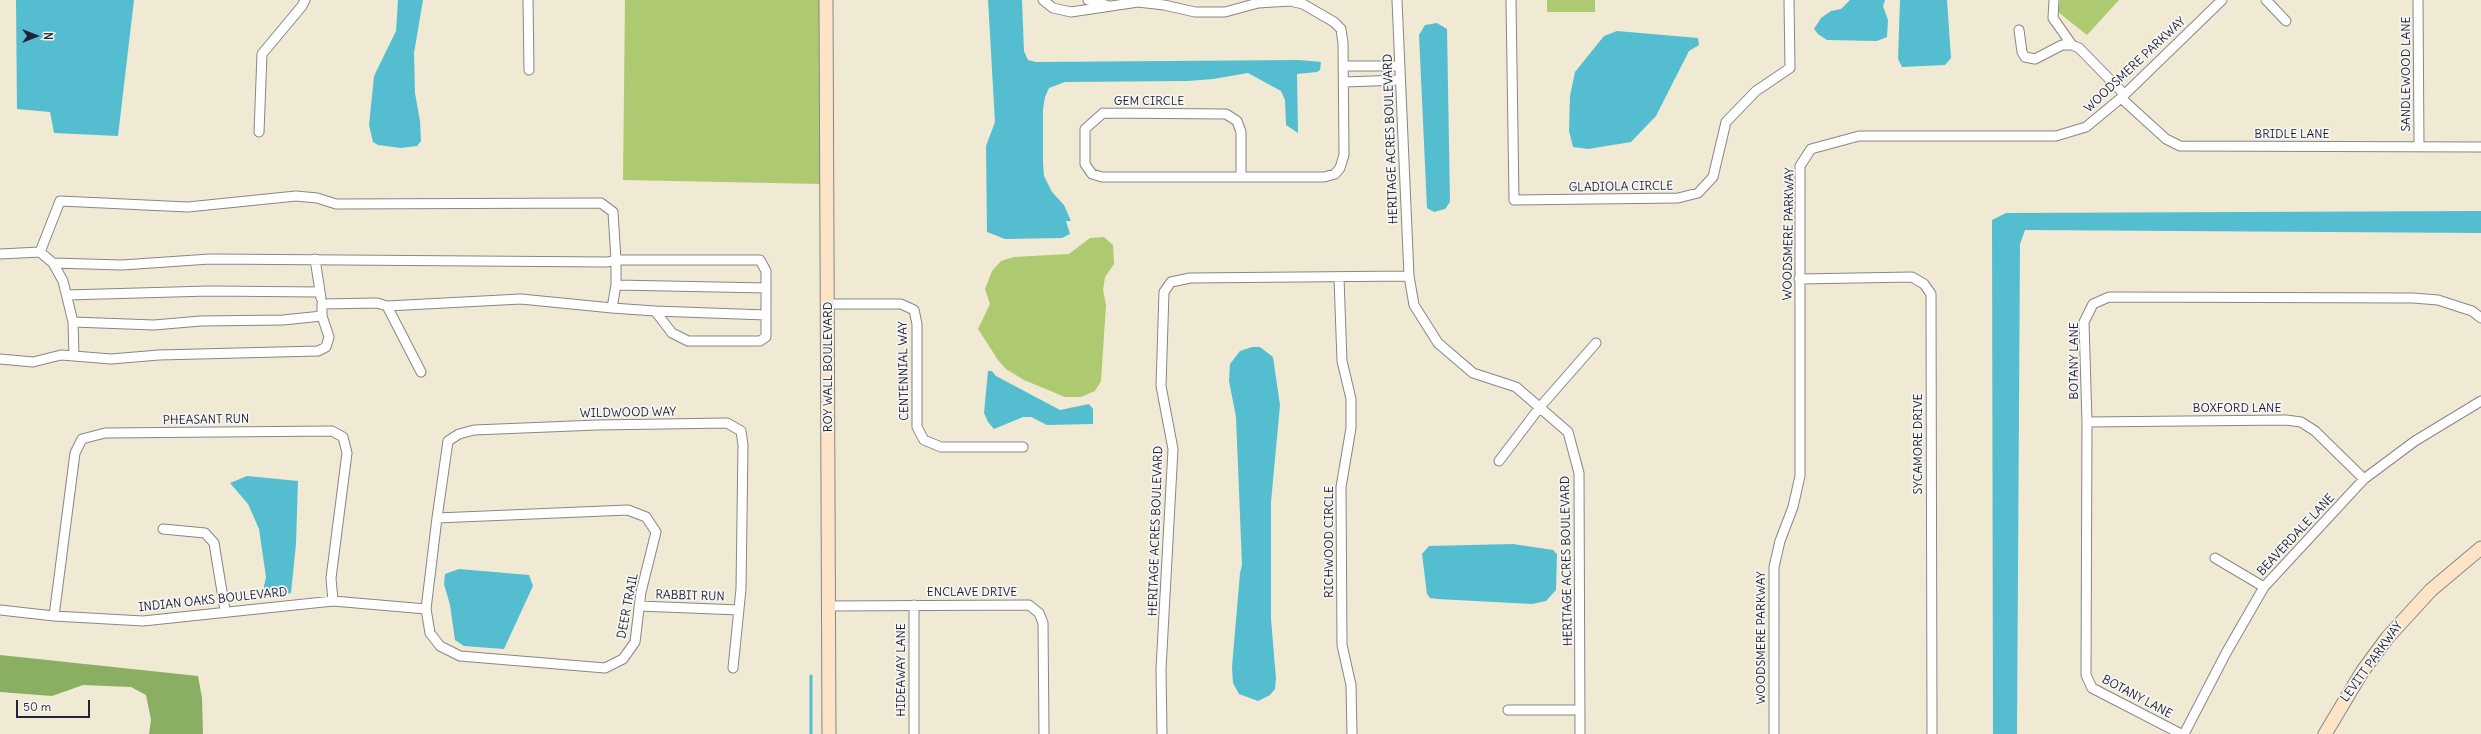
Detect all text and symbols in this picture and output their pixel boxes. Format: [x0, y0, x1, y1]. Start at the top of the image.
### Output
street label: WOODSMERE PARKWAY [2081, 14, 2189, 116]
north arrow [16, 16, 56, 56]
street label: SANDLEWOOD LANE [2400, 16, 2414, 132]
text: N [41, 32, 55, 40]
street label: HERITAGE ACRES BOULEVARD [1381, 54, 1401, 224]
street label: GEM CIRCLE [1114, 95, 1184, 109]
street label: BRIDLE LANE [2254, 128, 2330, 142]
street label: WOODSMERE PARKWAY [1781, 167, 1797, 301]
street label: GLADIOLA CIRCLE [1569, 179, 1673, 195]
street label: ROY WALL BOULEVARD [822, 302, 836, 432]
street label: CENTENNIAL WAY [896, 321, 912, 421]
street label: BOTANY LANE [2068, 322, 2082, 400]
street label: SYCAMORE DRIVE [1912, 393, 1926, 495]
street label: BOXFORD LANE [2193, 402, 2281, 416]
street label: WILDWOOD WAY [580, 405, 676, 421]
street label: PHEASANT RUN [163, 412, 249, 428]
street label: HERITAGE ACRES BOULEVARD [1146, 446, 1166, 616]
street label: HERITAGE ACRES BOULEVARD [1558, 476, 1576, 646]
street label: RICHWOOD CIRCLE [1323, 486, 1337, 598]
street label: BEAVERDALE LANE [2254, 491, 2338, 579]
street label: WOODSMERE PARKWAY [1755, 571, 1769, 705]
street label: DEER TRAIL [615, 572, 641, 640]
street label: INDIAN OAKS BOULEVARD [138, 585, 288, 615]
street label: ENCLAVE DRIVE [927, 586, 1017, 600]
street label: RABBIT RUN [655, 588, 725, 604]
street label: LEVITT PARKWAY [2338, 619, 2406, 705]
street label: HIDEAWAY LANE [895, 623, 909, 717]
street label: BOTANY LANE [2099, 672, 2175, 722]
scale bar [18, 692, 92, 718]
text: 50 m [23, 699, 51, 714]

